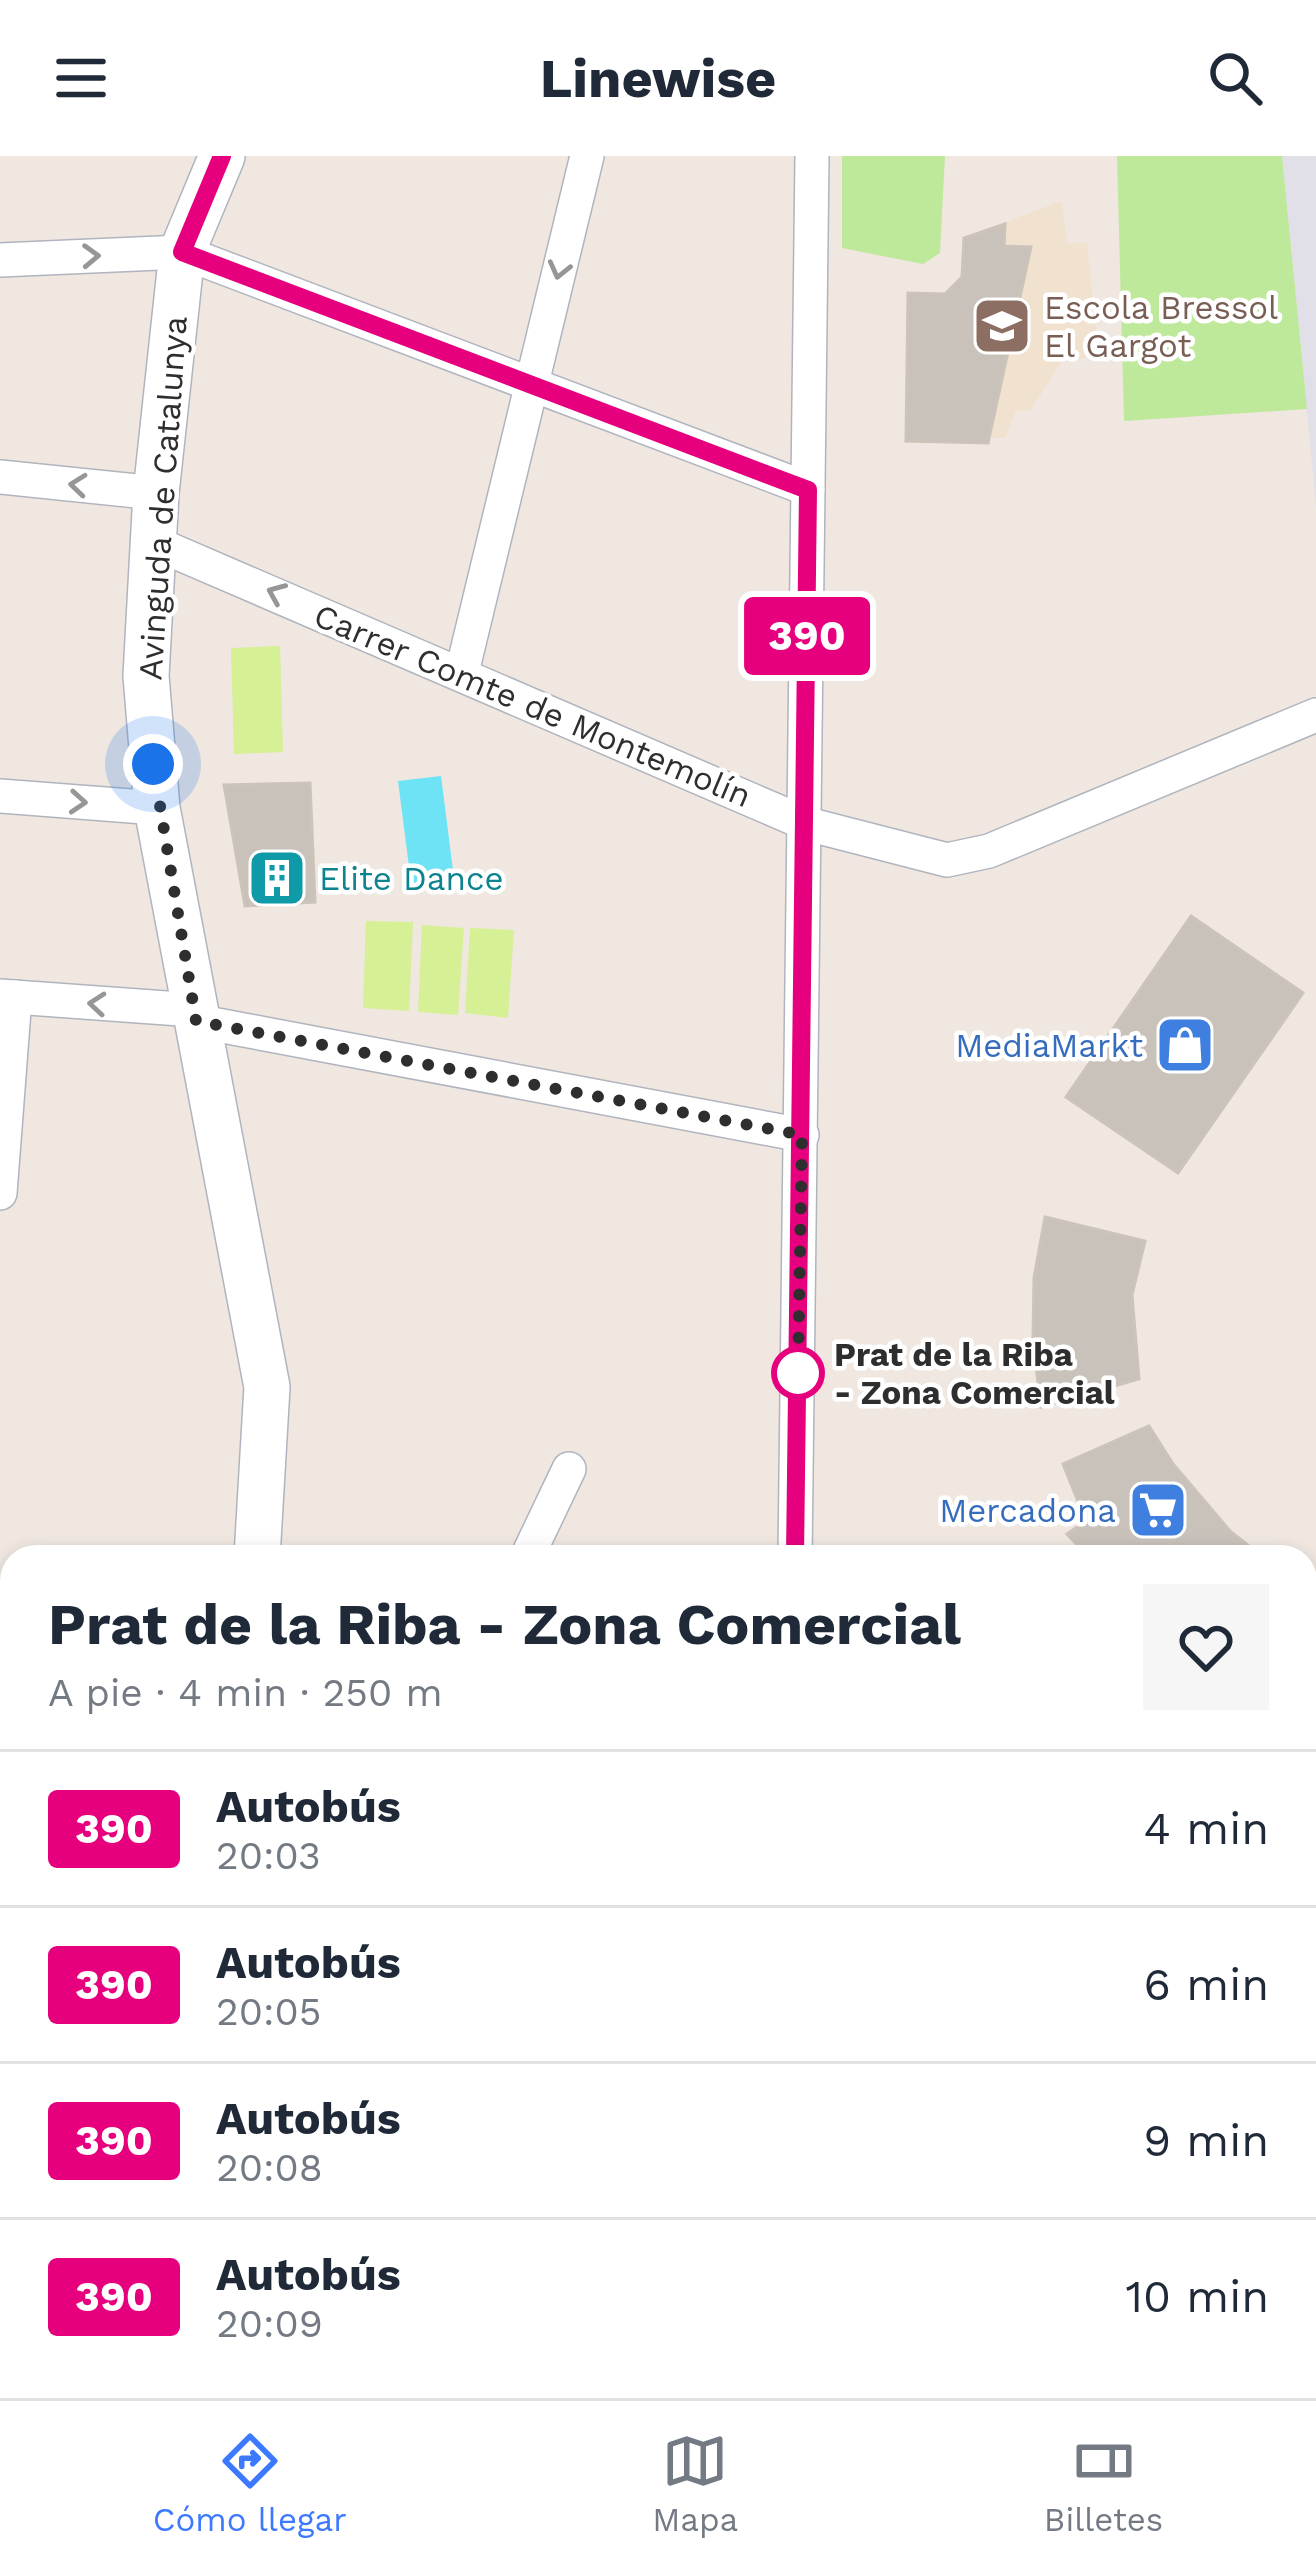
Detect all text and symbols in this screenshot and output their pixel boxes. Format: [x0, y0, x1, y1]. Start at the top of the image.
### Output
icon: menu [48, 45, 114, 111]
icon: search [1202, 45, 1268, 111]
text: Linewise [540, 47, 776, 110]
one-way arrow [82, 243, 101, 269]
one-way arrow [548, 259, 573, 279]
place label: Escola Bressol El Gargot [1044, 288, 1278, 365]
school or university icon: Escola Bressol El Gargot [971, 295, 1033, 357]
street label: Avinguda de Catalunya [130, 315, 195, 681]
one-way arrow [68, 473, 87, 498]
one-way arrow [266, 584, 288, 608]
street label: Carrer Comte de Montemolín [308, 596, 757, 815]
line badge: 390 [738, 597, 876, 675]
text: 390 [768, 611, 846, 660]
your location [123, 734, 183, 794]
one-way arrow [69, 789, 88, 814]
building icon: Elite Dance [246, 847, 308, 909]
place label: Elite Dance [319, 859, 503, 898]
one-way arrow [87, 992, 106, 1017]
shop icon: MediaMarkt [1154, 1014, 1216, 1076]
place label: MediaMarkt [955, 1026, 1143, 1065]
place label: Prat de la Riba - Zona Comercial [834, 1335, 1115, 1412]
marker: Prat de la Riba - Zona Comercial [773, 1348, 823, 1398]
supermarket icon: Mercadona [1127, 1479, 1189, 1541]
place label: Mercadona [939, 1491, 1116, 1530]
button: heart [1143, 1584, 1269, 1710]
text: Prat de la Riba - Zona Comercial [48, 1591, 961, 1658]
text: A pie · 4 min · 250 m [48, 1670, 443, 1715]
text: Autobús [216, 1780, 401, 1833]
text: 4 min [1143, 1802, 1269, 1855]
text: 390 [75, 1804, 153, 1853]
text: 20:03 [216, 1833, 321, 1878]
text: Autobús [216, 1936, 401, 1989]
text: 6 min [1144, 1958, 1269, 2011]
text: 390 [75, 1960, 153, 2009]
text: 20:05 [216, 1989, 322, 2034]
text: Autobús [216, 2092, 401, 2145]
text: 9 min [1143, 2114, 1269, 2167]
text: 390 [75, 2116, 153, 2165]
text: 20:08 [216, 2145, 323, 2190]
text: Autobús [216, 2248, 401, 2301]
text: 10 min [1125, 2270, 1269, 2323]
text: 390 [75, 2272, 153, 2321]
text: 20:09 [216, 2301, 323, 2346]
tab: Cómo llegar [153, 2428, 347, 2539]
tab: Mapa [652, 2428, 738, 2539]
tab: Billetes [1044, 2428, 1163, 2539]

